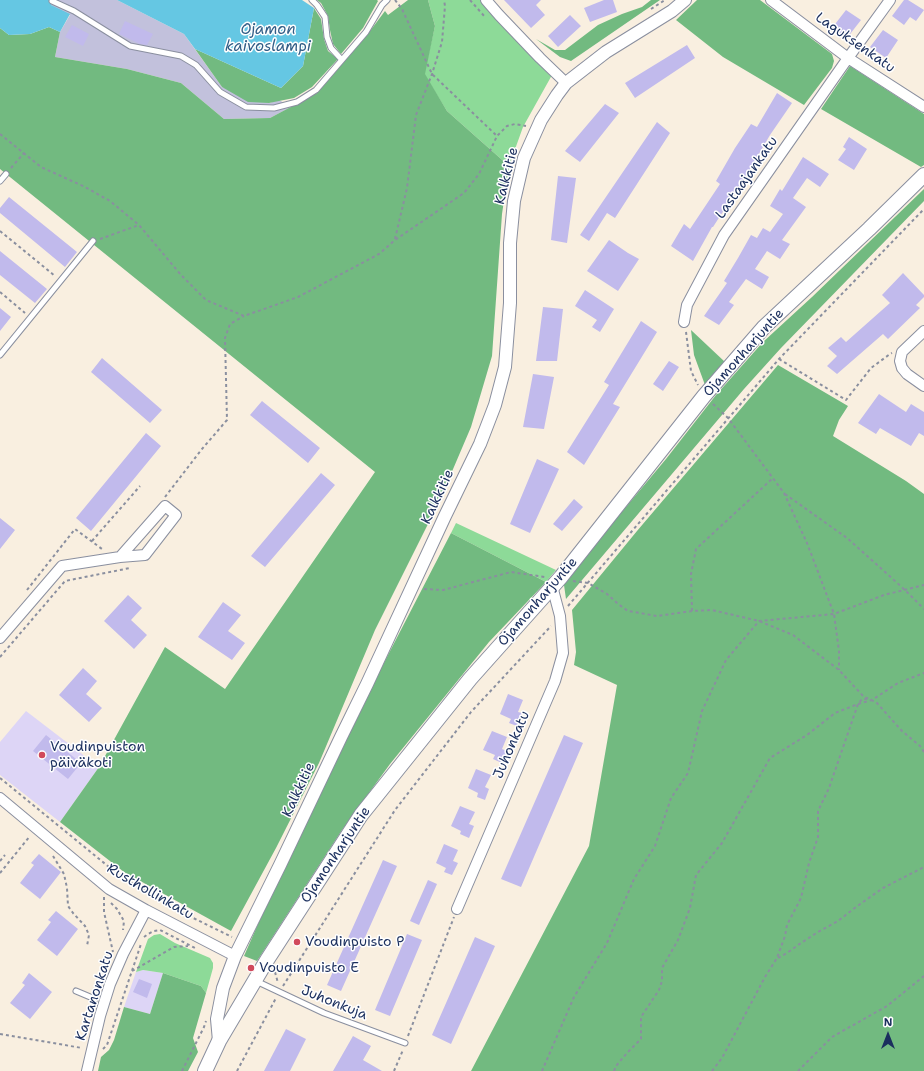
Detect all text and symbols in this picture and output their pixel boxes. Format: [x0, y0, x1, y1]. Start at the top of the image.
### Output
street label: Laguksenkatu [812, 9, 898, 77]
water label: Ojamon kaivoslampi [225, 21, 311, 56]
street label: Lastaajankatu [712, 134, 782, 222]
street label: Kalkkitie [492, 146, 522, 206]
street label: Ojamonharjuntie [700, 306, 788, 400]
street label: Kalkkitie [418, 467, 458, 527]
street label: Ojamonharjuntie [495, 554, 581, 650]
street label: Juhonkatu [490, 709, 534, 781]
place label: Voudinpuiston päiväkoti [50, 739, 145, 772]
marker: Voudinpuiston päiväkoti [37, 750, 47, 760]
street label: Kalkkitie [279, 760, 319, 820]
street label: Ojamonharjuntie [298, 804, 374, 906]
street label: Rusthollinkatu [104, 860, 196, 924]
place label: Voudinpuisto P [305, 934, 404, 950]
marker: Voudinpuisto P [292, 937, 302, 947]
street label: Kartanonkatu [73, 949, 117, 1043]
place label: Voudinpuisto E [259, 960, 359, 976]
marker: Voudinpuisto E [246, 963, 256, 973]
street label: Juhonkuja [298, 982, 370, 1024]
north arrow [868, 1015, 908, 1055]
text: N [884, 1015, 892, 1030]

